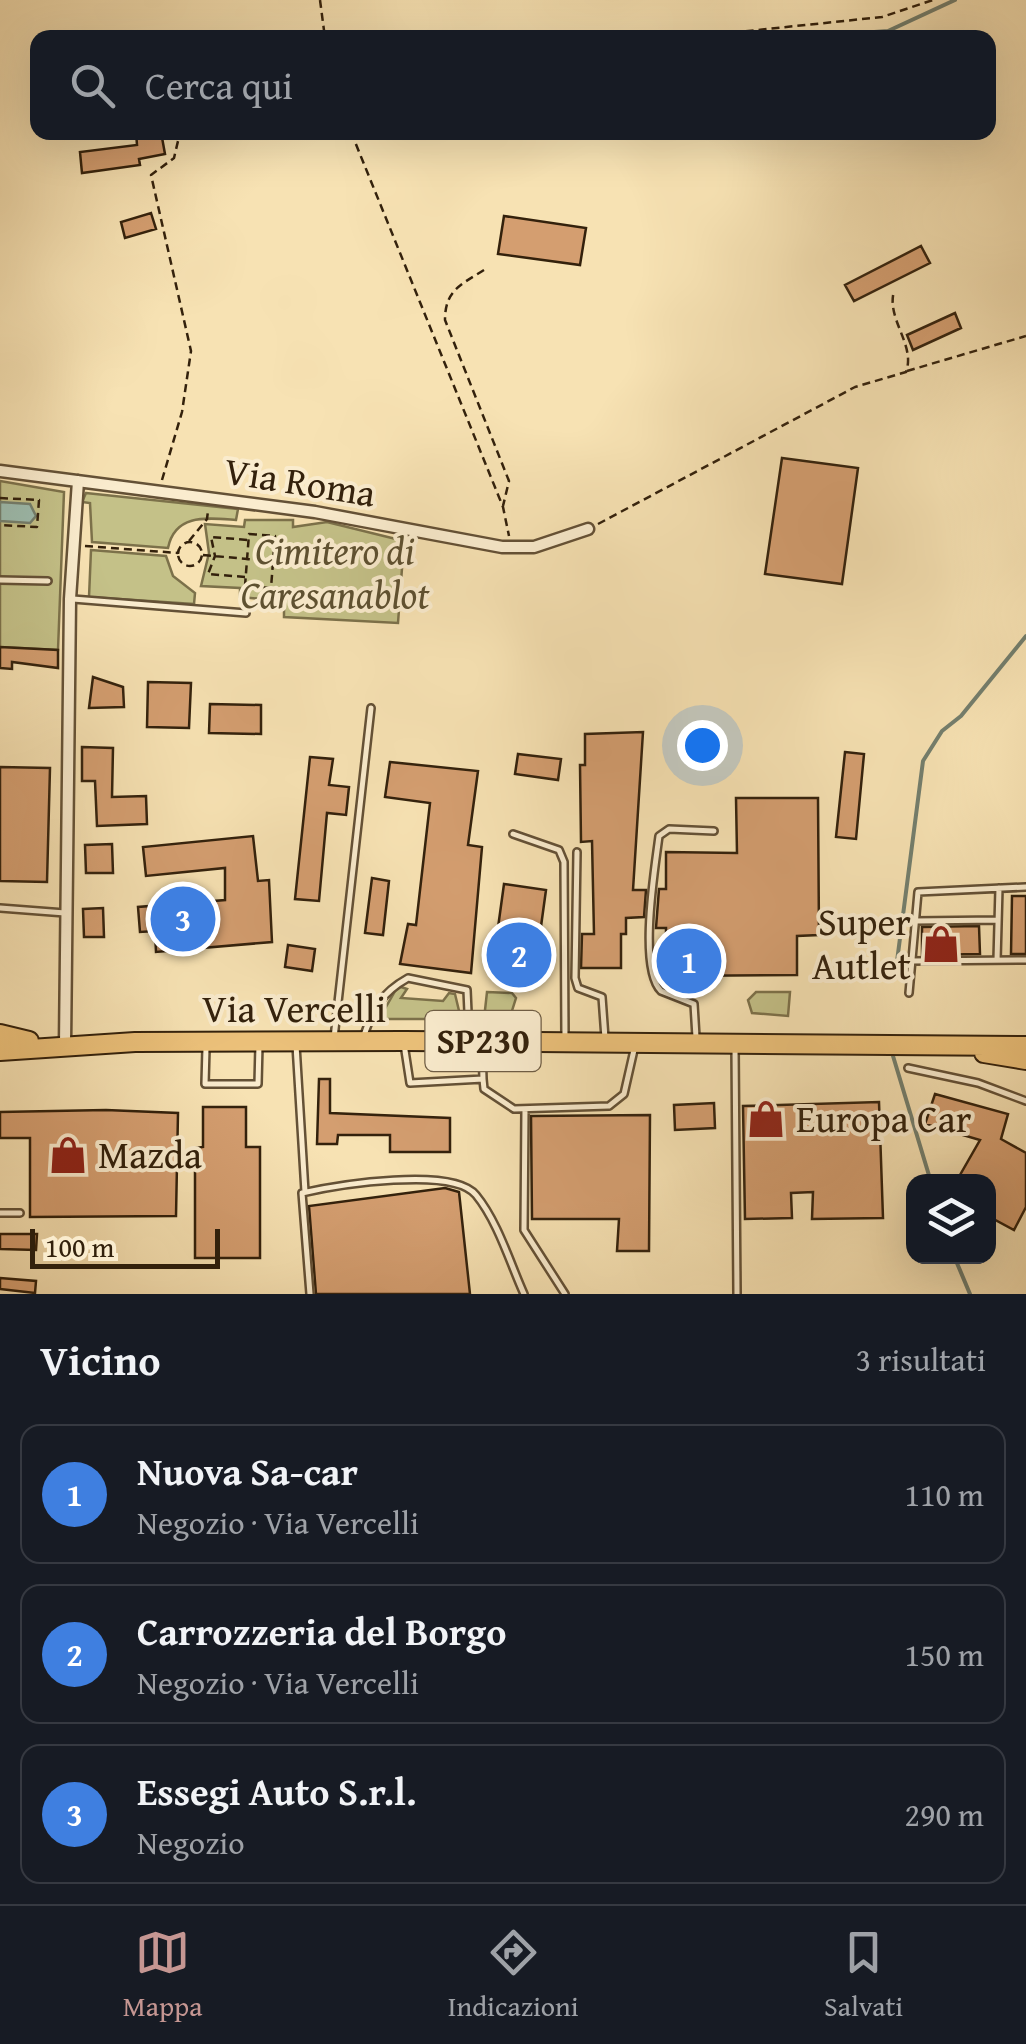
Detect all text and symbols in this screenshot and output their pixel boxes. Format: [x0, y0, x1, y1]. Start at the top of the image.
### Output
search box [30, 30, 996, 140]
text: Cerca qui [145, 57, 293, 113]
icon: search [65, 58, 120, 113]
street label: Via Roma [221, 441, 380, 521]
park label: Cimitero di Caresanablot [241, 522, 430, 622]
your location [677, 720, 728, 771]
pin: 3 [150, 882, 216, 956]
place label: Super Autlet [812, 893, 911, 993]
pin: 2 [486, 918, 552, 992]
shop icon: Super Autlet [920, 923, 962, 965]
pin: 1 [656, 924, 722, 998]
street label: Via Vercelli [202, 980, 386, 1036]
road number: SP230 [426, 1011, 540, 1071]
place label: Europa Car [796, 1090, 972, 1146]
shop icon: Europa Car [745, 1098, 787, 1140]
place label: Mazda [98, 1126, 202, 1182]
shop icon: Mazda [47, 1134, 89, 1176]
map controls [906, 1174, 996, 1264]
button: layers [906, 1174, 996, 1264]
scale bar [30, 1224, 220, 1268]
text: 100 m [45, 1226, 114, 1267]
text: Vicino [40, 1329, 161, 1390]
text: 3 risultati [856, 1336, 986, 1383]
text: Nuova Sa-car [137, 1443, 358, 1499]
text: 1 [66, 1471, 83, 1518]
text: 110 m [905, 1471, 984, 1518]
text: Negozio · Via Vercelli [137, 1499, 419, 1546]
text: Carrozzeria del Borgo [137, 1603, 507, 1659]
text: 2 [66, 1631, 83, 1678]
text: 150 m [905, 1631, 984, 1678]
text: Negozio · Via Vercelli [137, 1659, 419, 1706]
text: Essegi Auto S.r.l. [137, 1763, 417, 1819]
text: 3 [66, 1791, 83, 1838]
text: 290 m [905, 1791, 984, 1838]
text: Negozio [137, 1819, 245, 1866]
tab: Mappa [123, 1925, 202, 2026]
tab: Indicazioni [448, 1925, 579, 2026]
tab: Salvati [824, 1925, 903, 2026]

